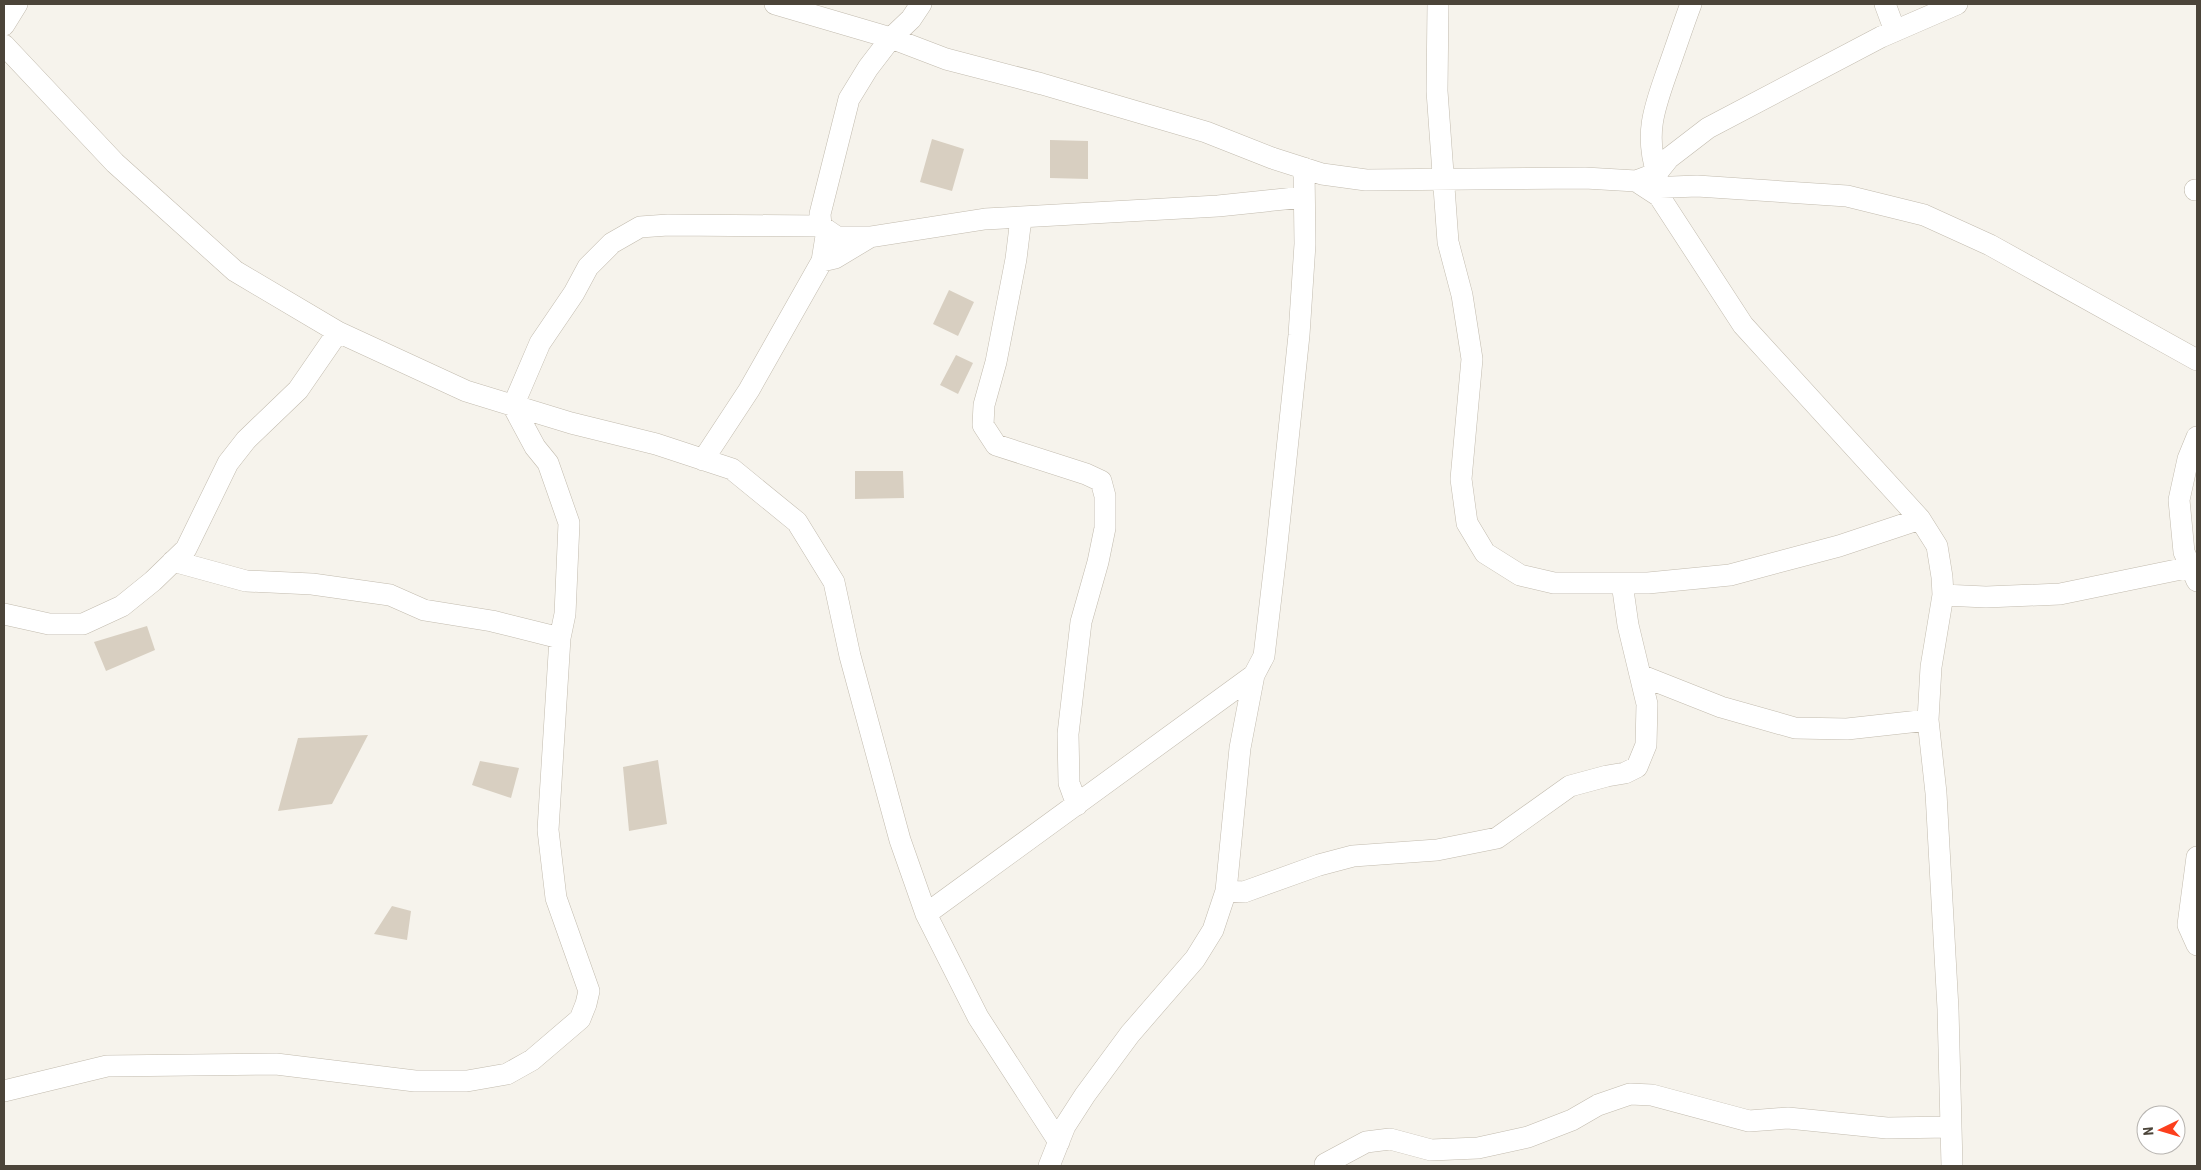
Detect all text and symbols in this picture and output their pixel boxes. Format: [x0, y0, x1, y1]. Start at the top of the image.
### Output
north arrow [2136, 1105, 2186, 1155]
text: N [2140, 1126, 2156, 1136]

